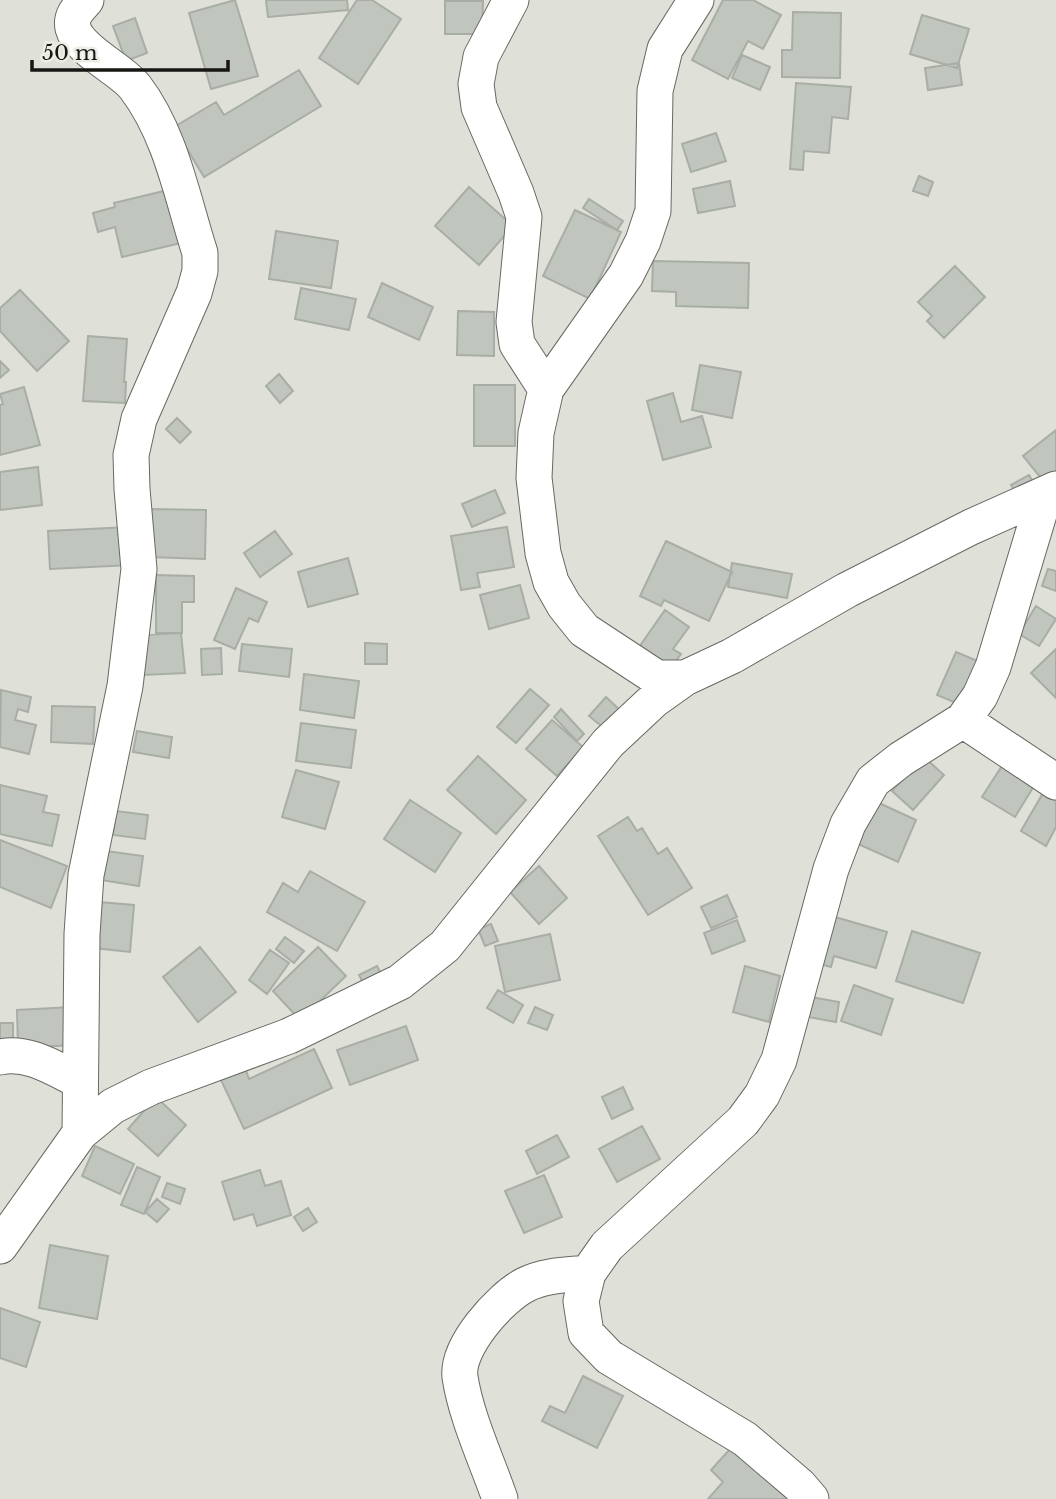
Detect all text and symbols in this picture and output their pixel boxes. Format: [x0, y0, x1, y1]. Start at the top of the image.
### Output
scale bar [32, 28, 228, 72]
text: 50 m [42, 40, 98, 66]

